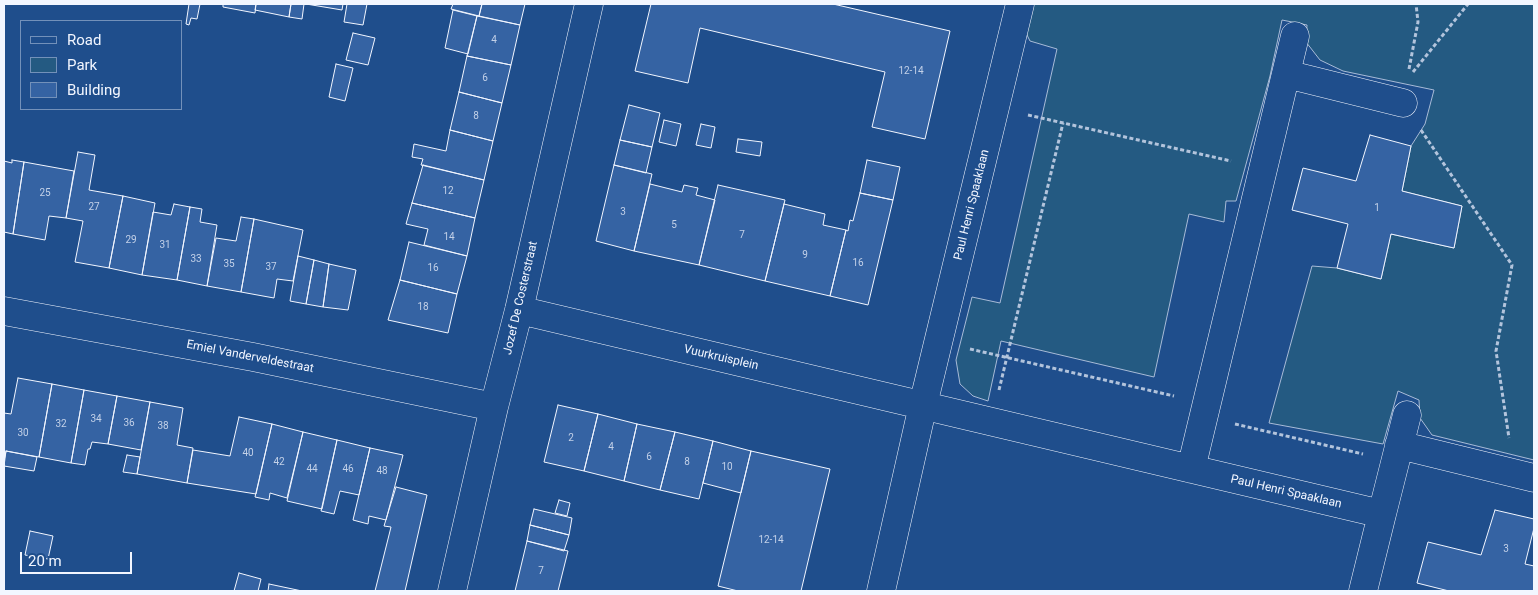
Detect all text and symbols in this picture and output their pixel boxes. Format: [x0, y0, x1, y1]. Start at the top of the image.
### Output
legend [20, 20, 182, 110]
text: Road [67, 31, 101, 49]
house number: 4 [491, 34, 497, 46]
text: Park [67, 56, 97, 74]
house number: 12-14 [898, 65, 924, 77]
house number: 6 [482, 72, 488, 84]
text: Building [67, 81, 121, 99]
house number: 8 [473, 110, 479, 122]
street label: Paul Henri Spaaklaan [951, 148, 993, 262]
house number: 12 [442, 185, 454, 197]
house number: 25 [39, 187, 51, 199]
house number: 27 [88, 201, 100, 213]
house number: 1 [1374, 202, 1380, 214]
house number: 3 [620, 206, 626, 218]
house number: 5 [671, 219, 677, 231]
house number: 7 [739, 229, 745, 241]
house number: 14 [443, 231, 455, 243]
house number: 29 [125, 234, 137, 246]
house number: 31 [159, 239, 171, 251]
street label: Jozef De Costerstraat [501, 240, 541, 356]
house number: 9 [802, 249, 808, 261]
house number: 33 [190, 253, 202, 265]
house number: 16 [852, 257, 864, 269]
house number: 35 [223, 258, 235, 270]
house number: 37 [265, 261, 277, 273]
house number: 16 [427, 262, 439, 274]
house number: 18 [417, 301, 429, 313]
street label: Emiel Vanderveldestraat [185, 338, 315, 376]
street label: Vuurkruisplein [682, 342, 760, 374]
house number: 34 [90, 413, 102, 425]
house number: 36 [123, 417, 135, 429]
house number: 32 [55, 418, 67, 430]
house number: 38 [157, 420, 169, 432]
house number: 30 [17, 427, 29, 439]
house number: 2 [568, 432, 574, 444]
house number: 4 [608, 441, 614, 453]
house number: 40 [242, 447, 254, 459]
house number: 6 [646, 451, 652, 463]
house number: 42 [273, 456, 285, 468]
house number: 8 [684, 456, 690, 468]
house number: 10 [721, 461, 733, 473]
house number: 44 [306, 463, 318, 475]
house number: 46 [342, 463, 354, 475]
house number: 48 [376, 465, 388, 477]
street label: Paul Henri Spaaklaan [1229, 472, 1343, 512]
house number: 12-14 [758, 534, 784, 546]
scale bar [22, 542, 135, 574]
house number: 3 [1503, 543, 1509, 555]
text: 20 m [28, 552, 62, 570]
house number: 7 [538, 565, 544, 577]

